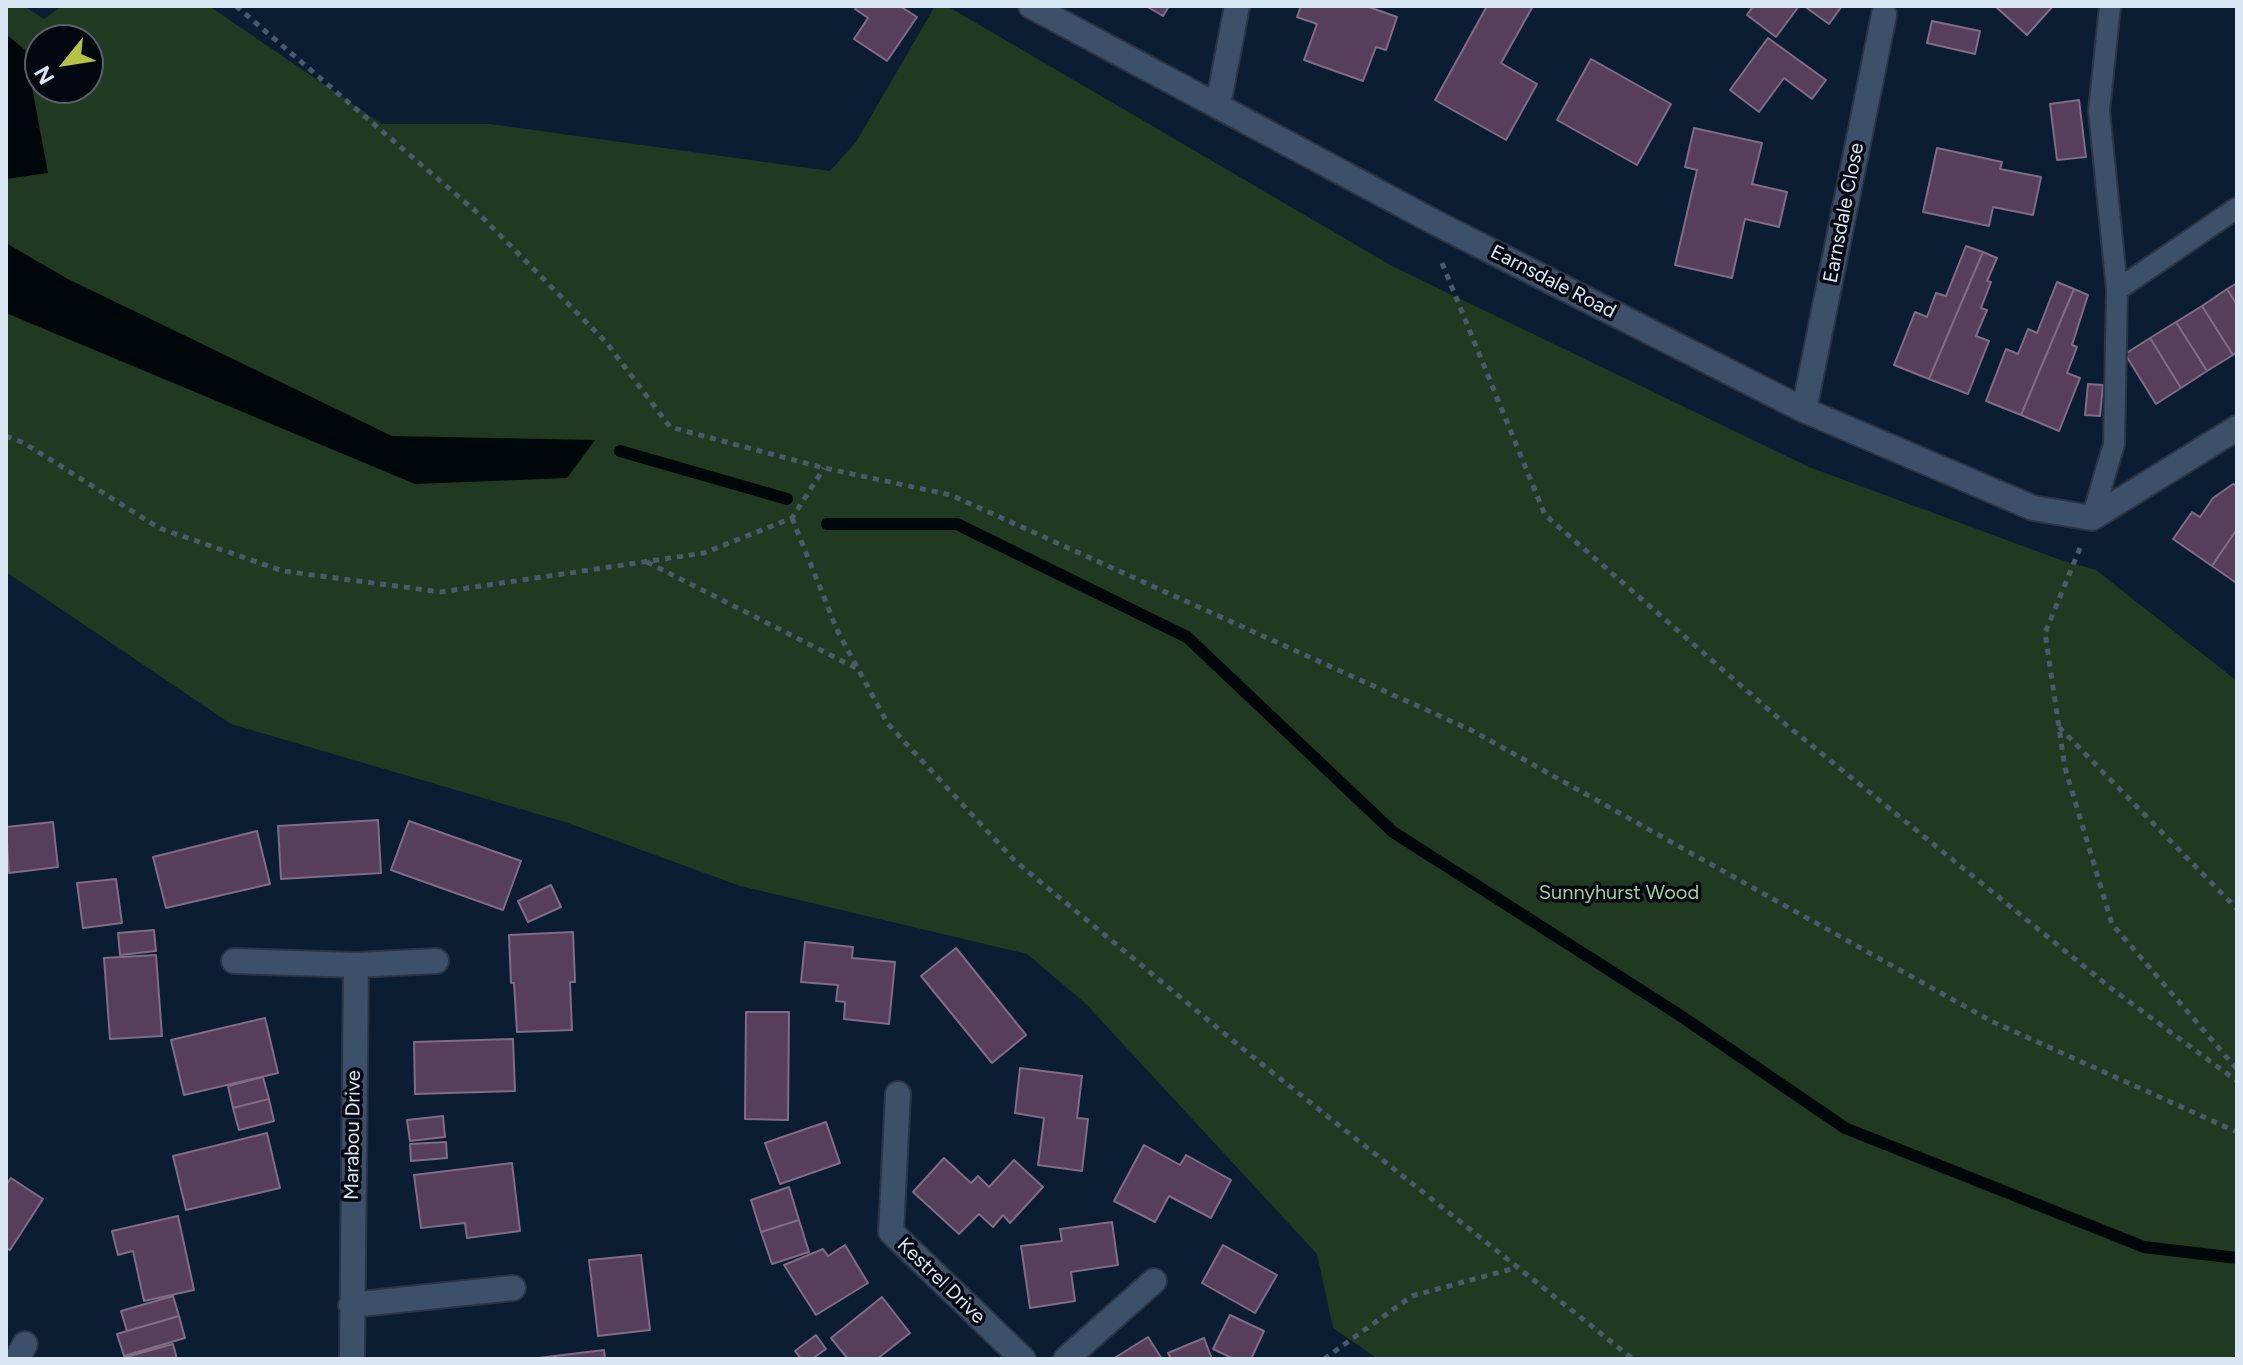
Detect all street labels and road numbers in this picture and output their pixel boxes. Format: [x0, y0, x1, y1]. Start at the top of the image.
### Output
street label: Earnsdale Close [1819, 141, 1869, 285]
street label: Earnsdale Road [1486, 240, 1620, 324]
street label: Marabou Drive [340, 1070, 366, 1200]
street label: Kestrel Drive [892, 1233, 990, 1329]

